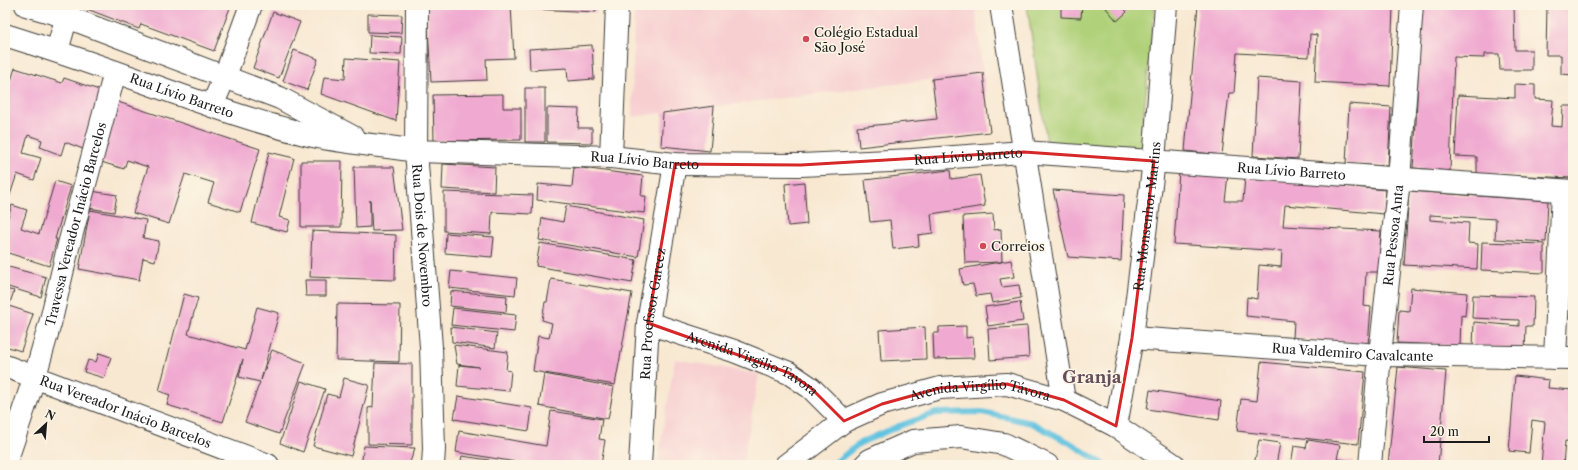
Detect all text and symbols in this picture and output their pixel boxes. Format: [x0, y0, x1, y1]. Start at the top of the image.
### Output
place label: Colégio Estadual São José [814, 24, 918, 55]
marker: Colégio Estadual São José [801, 34, 811, 44]
street label: Rua Lívio Barreto [128, 70, 236, 121]
street label: Travessa Vereador Inácio Barcelos [42, 120, 109, 328]
street label: Rua Monsenhor Martins [1130, 141, 1163, 292]
street label: Rua Lívio Barreto [913, 144, 1023, 168]
street label: Rua Lívio Barreto [590, 148, 699, 172]
street label: Rua Lívio Barreto [1236, 159, 1346, 183]
street label: Rua Dois de Novembro [409, 163, 436, 307]
street label: Rua Pessoa Anta [1380, 184, 1406, 286]
place label: Correios [991, 238, 1045, 254]
marker: Correios [978, 241, 988, 251]
street label: Rua Proefssor Garcez [637, 246, 669, 380]
street label: Avenida Virgilio Tavora [683, 328, 822, 399]
street label: Rua Valdemiro Cavalcante [1271, 340, 1433, 364]
district label: Granja [1062, 367, 1122, 387]
street label: Rua Vereador Inácio Barcelos [38, 372, 214, 451]
street label: Avenida Virgílio Távora [907, 376, 1052, 404]
north arrow [26, 404, 66, 444]
text: N [43, 407, 58, 424]
scale bar [1424, 418, 1489, 444]
text: 20 m [1430, 424, 1459, 439]

